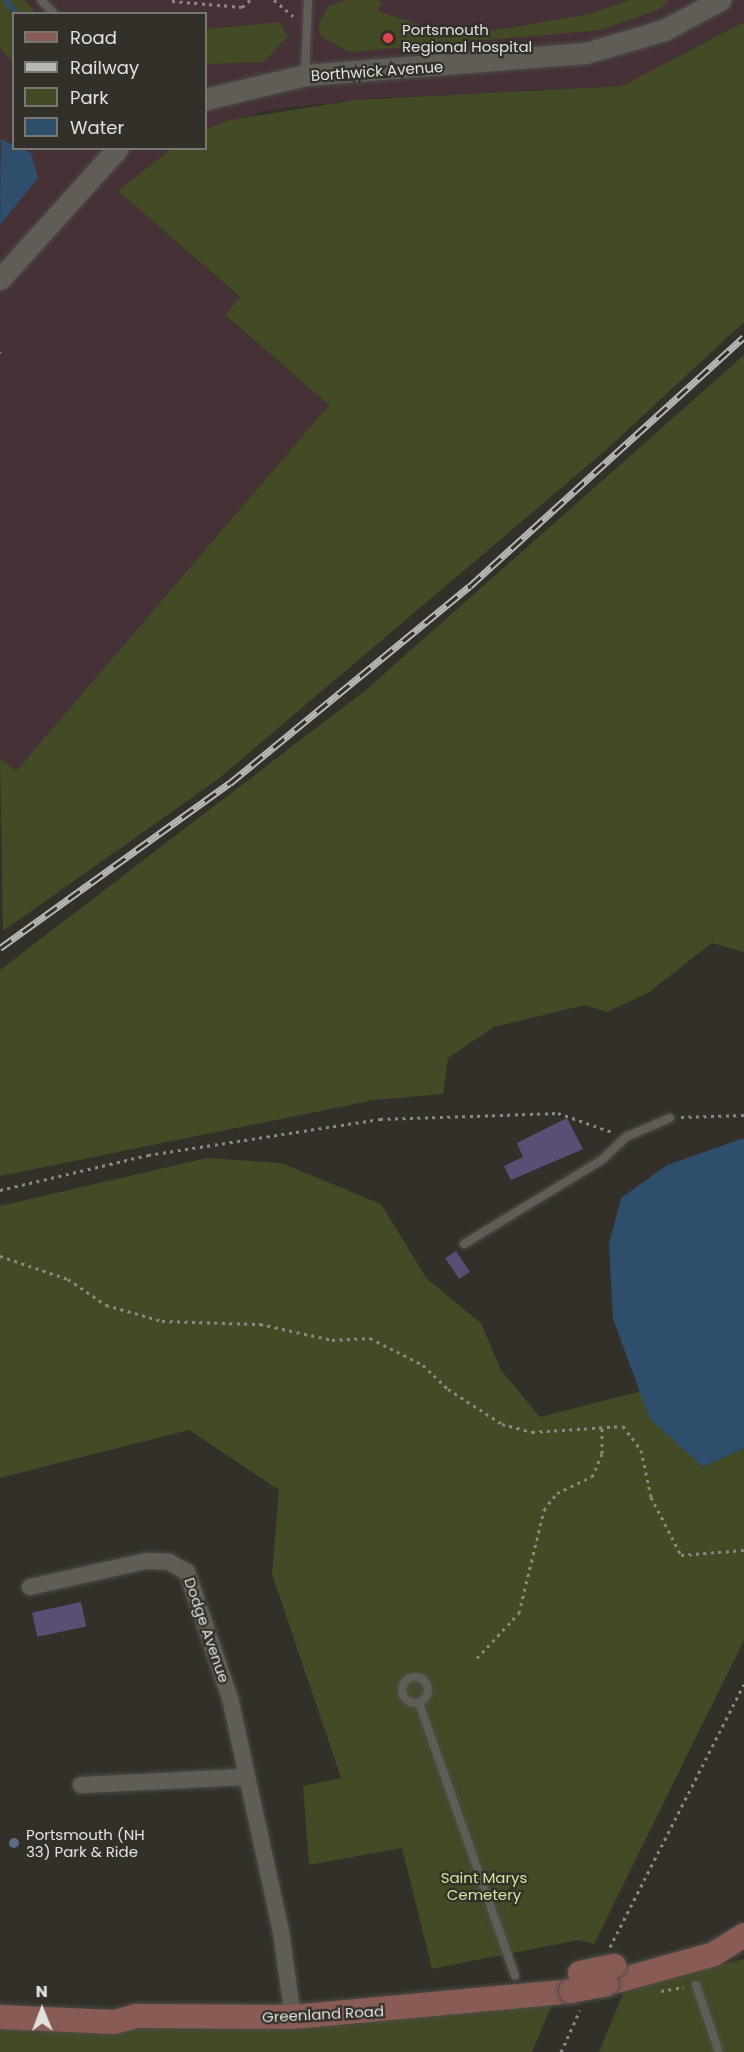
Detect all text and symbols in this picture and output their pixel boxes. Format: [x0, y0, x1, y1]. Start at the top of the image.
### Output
legend [12, 12, 207, 150]
place label: Portsmouth Regional Hospital [402, 20, 532, 55]
text: Road [70, 25, 117, 50]
marker: Portsmouth Regional Hospital [379, 29, 397, 47]
text: Railway [70, 55, 139, 80]
street label: Borthwick Avenue [310, 57, 444, 85]
text: Park [70, 85, 109, 110]
text: Water [70, 115, 124, 140]
street label: Dodge Avenue [181, 1575, 233, 1685]
place label: Portsmouth (NH 33) Park & Ride [26, 1825, 145, 1860]
marker: Portsmouth (NH 33) Park & Ride [7, 1836, 21, 1850]
park label: Saint Marys Cemetery [441, 1868, 527, 1903]
north arrow [12, 1980, 72, 2040]
text: N [35, 1980, 48, 2003]
street label: Greenland Road [262, 2002, 384, 2026]

